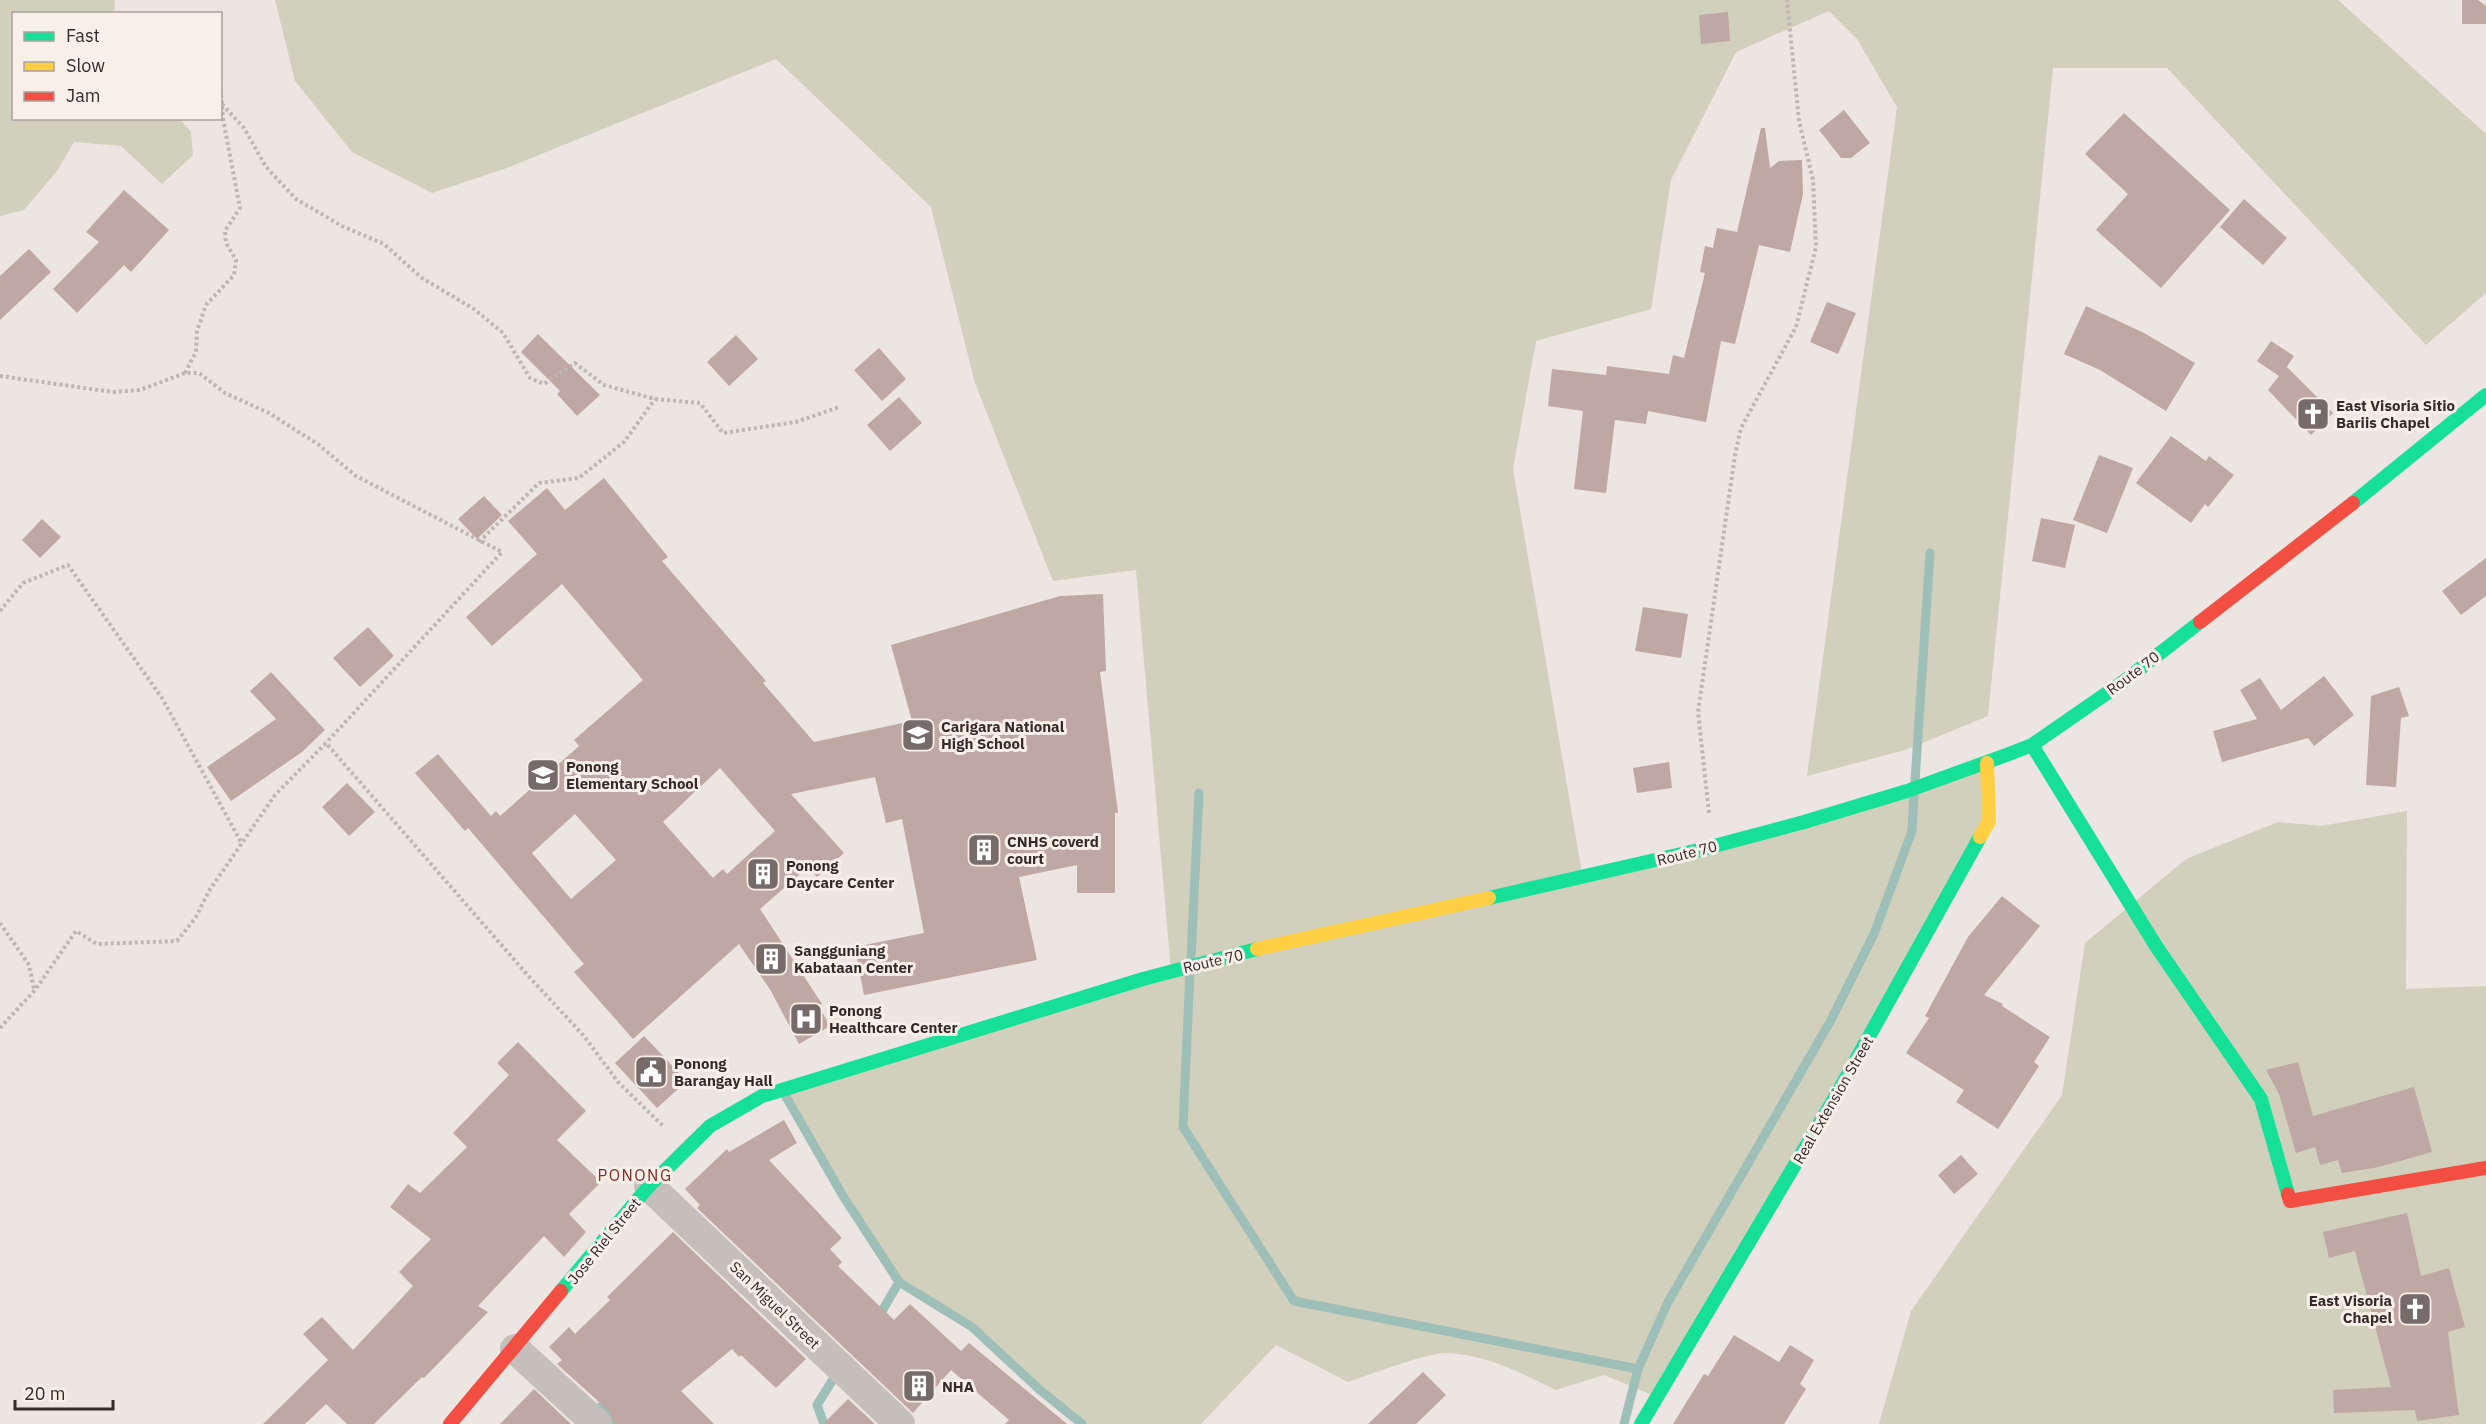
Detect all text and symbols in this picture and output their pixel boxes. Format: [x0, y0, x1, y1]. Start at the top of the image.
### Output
legend [12, 12, 222, 120]
text: Fast [66, 24, 100, 47]
text: Slow [66, 54, 105, 77]
text: Jam [66, 84, 101, 107]
church icon: East Visoria Sitio Bariis Chapel [2295, 396, 2331, 432]
place label: East Visoria Sitio Bariis Chapel [2336, 396, 2455, 432]
street label: Route 70 [2103, 647, 2163, 699]
school or university icon: Carigara National High School [900, 717, 936, 753]
place label: Carigara National High School [941, 717, 1065, 753]
school or university icon: Ponong Elementary School [525, 757, 561, 793]
place label: Ponong Elementary School [566, 757, 699, 793]
building icon: CNHS coverd court [966, 832, 1002, 868]
place label: CNHS coverd court [1007, 832, 1099, 868]
street label: Route 70 [1655, 836, 1719, 870]
building icon: Ponong Daycare Center [745, 856, 781, 892]
place label: Ponong Daycare Center [786, 856, 894, 892]
building icon: Sangguniang Kabataan Center [753, 941, 789, 977]
place label: Sangguniang Kabataan Center [794, 941, 913, 977]
street label: Route 70 [1181, 945, 1245, 977]
hospital icon: Ponong Healthcare Center [788, 1001, 824, 1037]
place label: Ponong Healthcare Center [829, 1001, 958, 1037]
street label: Real Extension Street [1789, 1033, 1877, 1167]
public building icon: Ponong Barangay Hall [633, 1054, 669, 1090]
place label: Ponong Barangay Hall [674, 1054, 773, 1090]
district label: PONONG [597, 1165, 673, 1185]
street label: Jose Riel Street [563, 1194, 645, 1288]
street label: San Miguel Street [726, 1257, 824, 1353]
place label: East Visoria Chapel [2309, 1291, 2392, 1327]
church icon: East Visoria Chapel [2397, 1291, 2433, 1327]
building icon: NHA [901, 1368, 937, 1404]
scale bar [15, 1373, 112, 1411]
place label: NHA [942, 1377, 974, 1396]
text: 20 m [24, 1382, 66, 1405]

